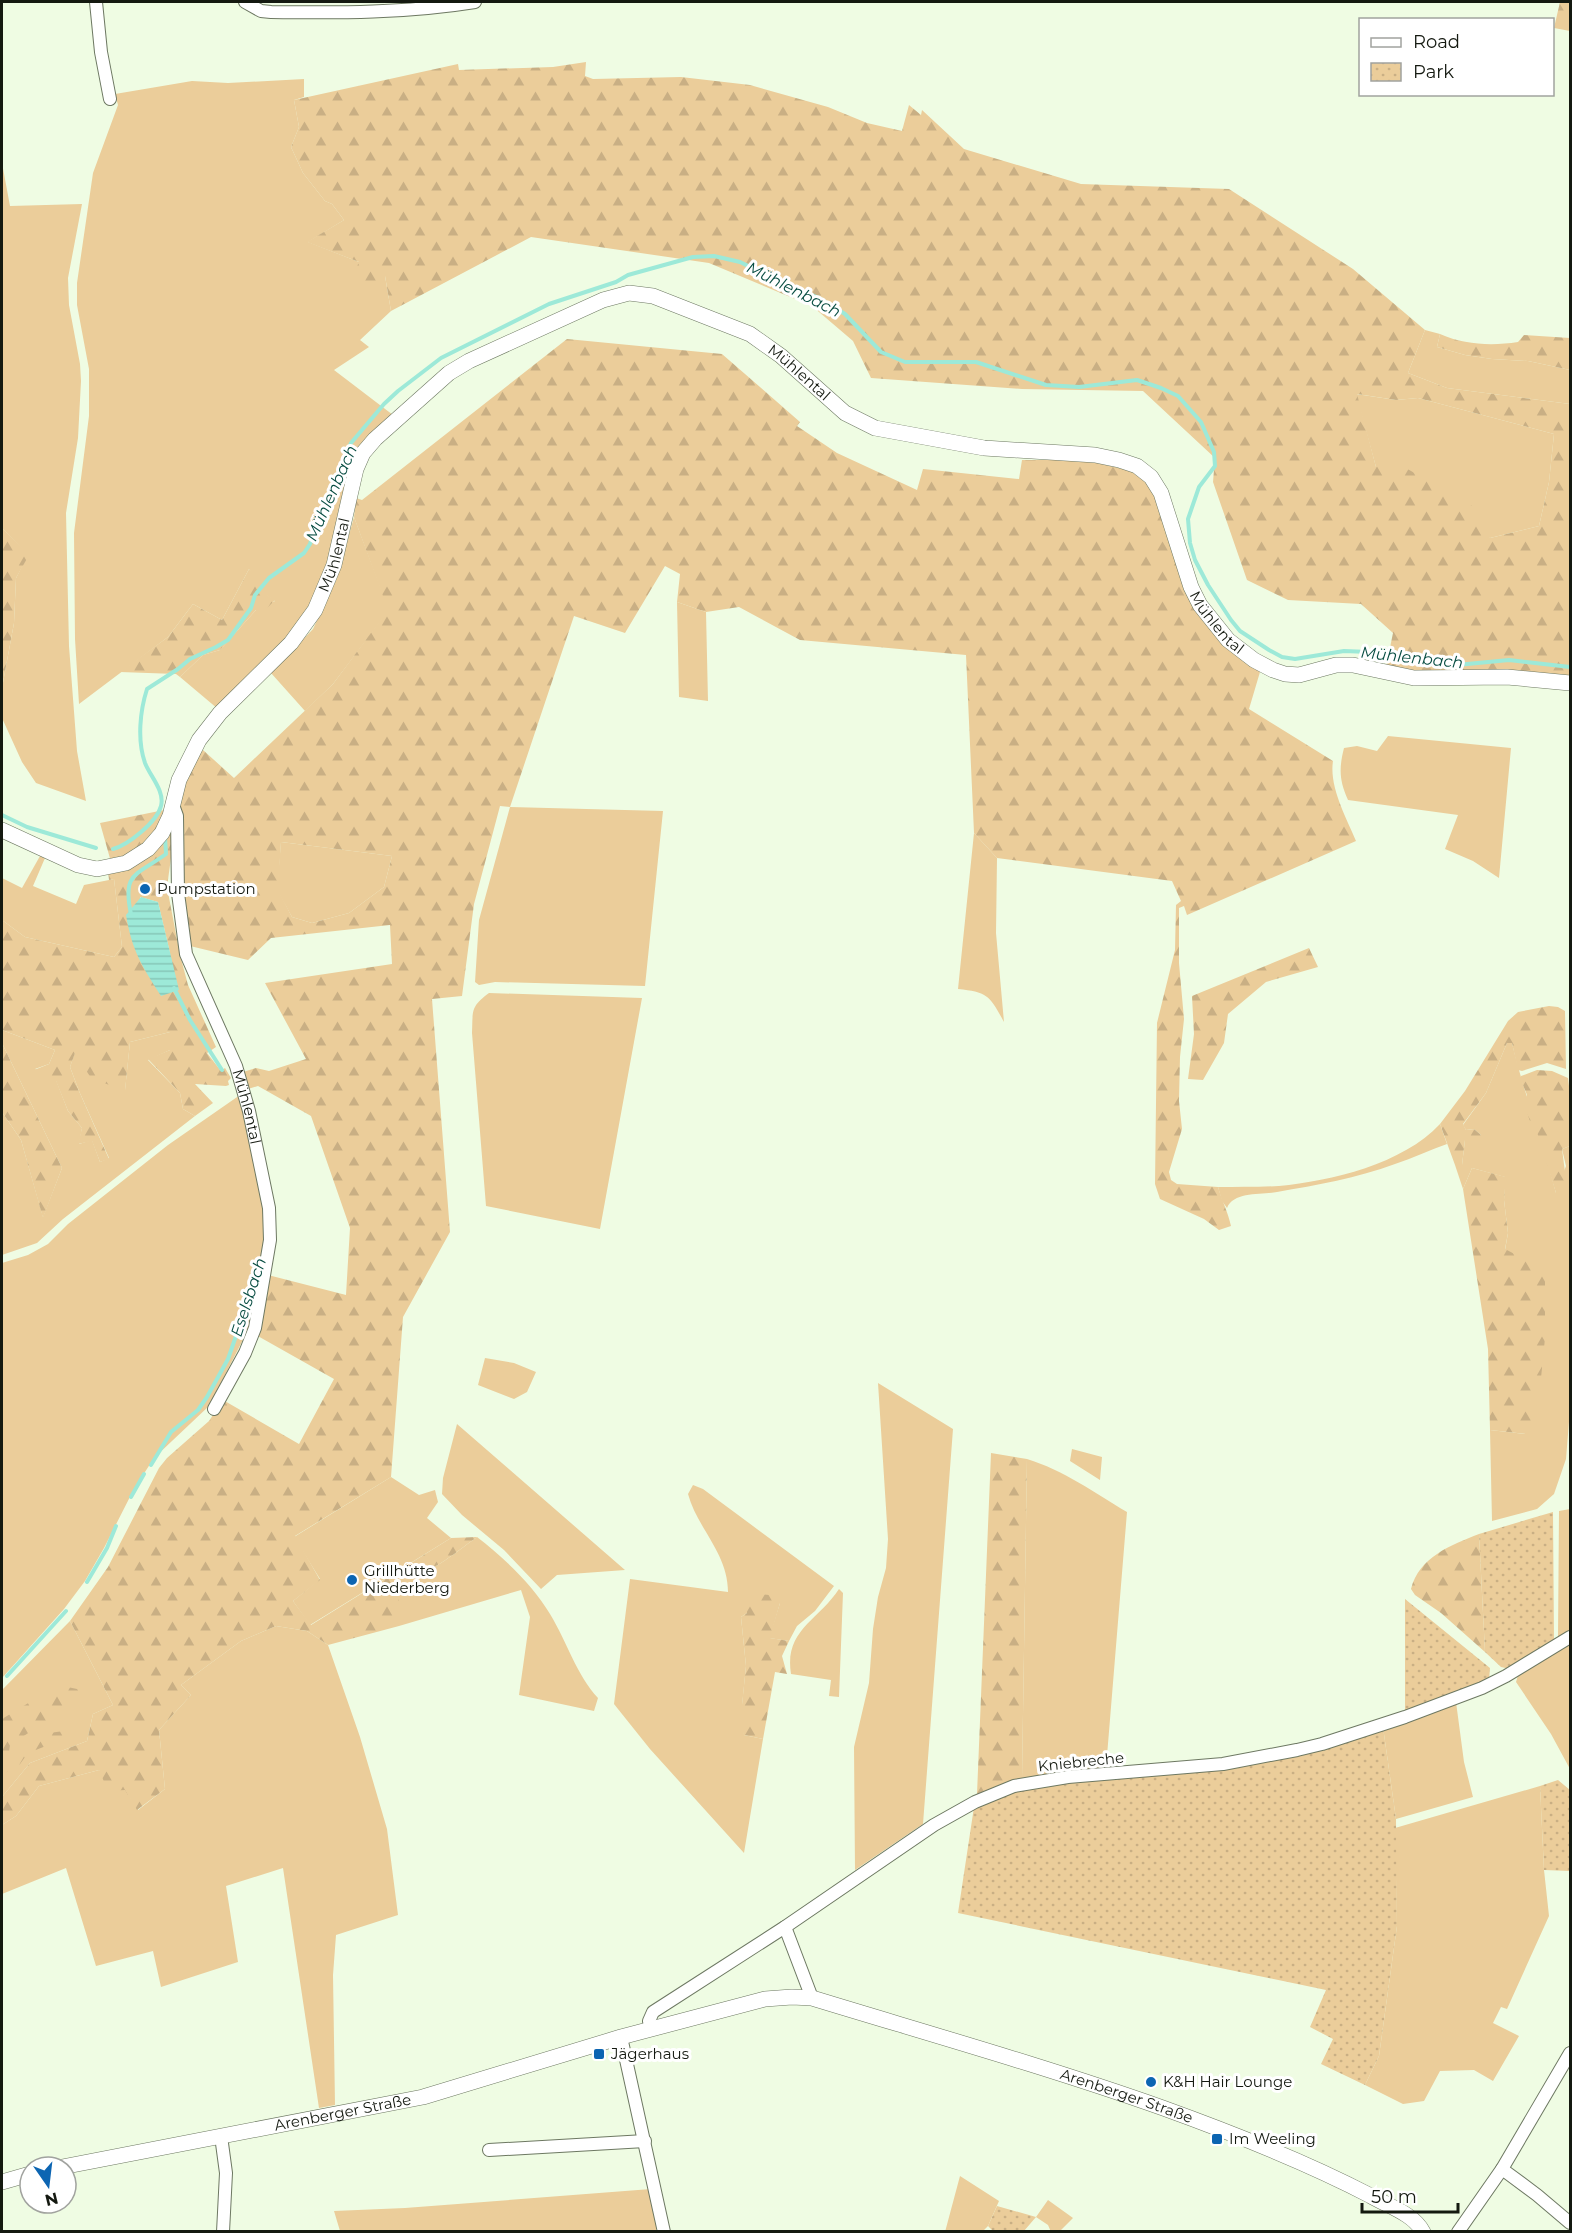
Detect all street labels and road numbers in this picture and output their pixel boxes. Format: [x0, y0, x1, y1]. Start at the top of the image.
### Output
street label: Mühlental [764, 340, 834, 404]
street label: Mühlental [314, 516, 354, 595]
street label: Mühlental [1186, 588, 1248, 658]
street label: Mühlental [228, 1067, 266, 1146]
street label: Kniebreche [1037, 1748, 1125, 1775]
street label: Arenberger Straße [1058, 2064, 1196, 2127]
street label: Arenberger Straße [273, 2090, 413, 2135]

